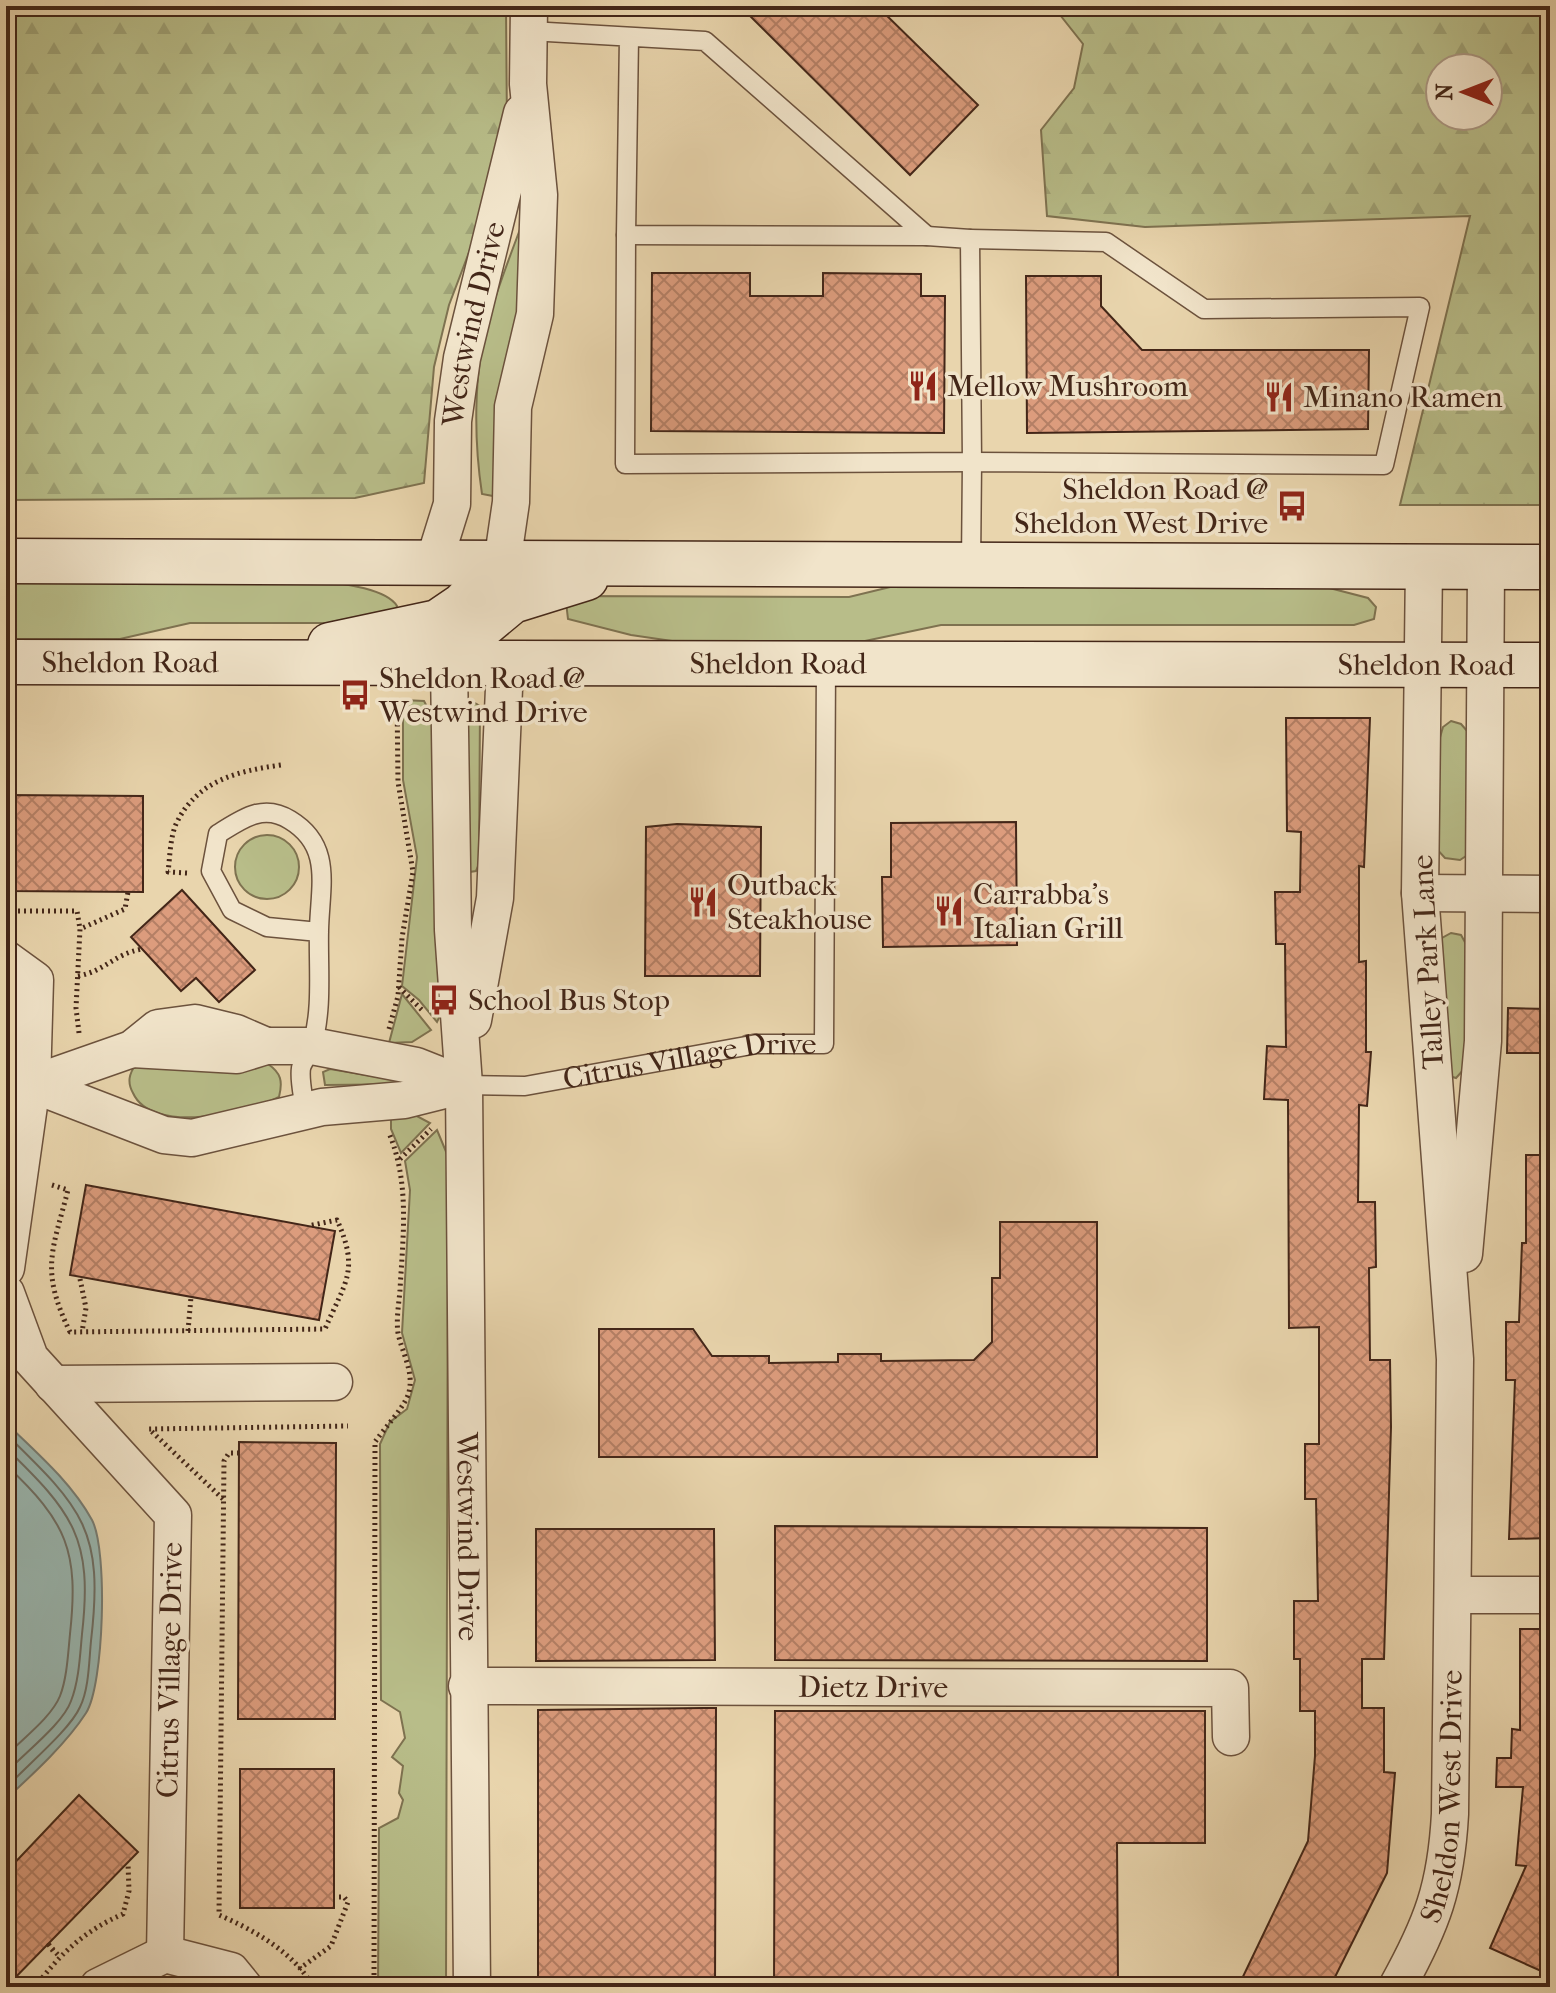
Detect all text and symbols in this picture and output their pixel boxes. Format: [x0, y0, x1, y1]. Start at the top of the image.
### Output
north arrow [1424, 52, 1504, 132]
text: N [1432, 83, 1458, 100]
street label: Westwind Drive [435, 218, 512, 430]
restaurant icon: Mellow Mushroom [906, 369, 940, 403]
place label: Mellow Mushroom [947, 369, 1188, 404]
restaurant icon: Minano Ramen [1262, 380, 1296, 414]
place label: Minano Ramen [1303, 380, 1503, 415]
place label: Sheldon Road @ Sheldon West Drive [1014, 472, 1268, 541]
bus stop icon: Sheldon Road @ Sheldon West Drive [1275, 489, 1309, 523]
street label: Sheldon Road [41, 645, 219, 680]
street label: Sheldon Road [689, 646, 867, 681]
street label: Sheldon Road [1337, 647, 1515, 682]
place label: Sheldon Road @ Westwind Drive [378, 661, 588, 730]
bus stop icon: Sheldon Road @ Westwind Drive [338, 678, 372, 712]
street label: Talley Park Lane [1405, 854, 1451, 1070]
place label: Outback Steakhouse [727, 868, 872, 937]
place label: Carrabba's Italian Grill [973, 877, 1123, 946]
restaurant icon: Outback Steakhouse [686, 885, 720, 919]
restaurant icon: Carrabba's Italian Grill [932, 894, 966, 928]
bus stop icon: School Bus Stop [427, 983, 461, 1017]
place label: School Bus Stop [468, 983, 670, 1018]
street label: Citrus Village Drive [560, 1025, 816, 1096]
street label: Westwind Drive [450, 1431, 486, 1641]
street label: Citrus Village Drive [150, 1542, 190, 1798]
street label: Dietz Drive [798, 1669, 948, 1705]
street label: Sheldon West Drive [1413, 1670, 1469, 1927]

